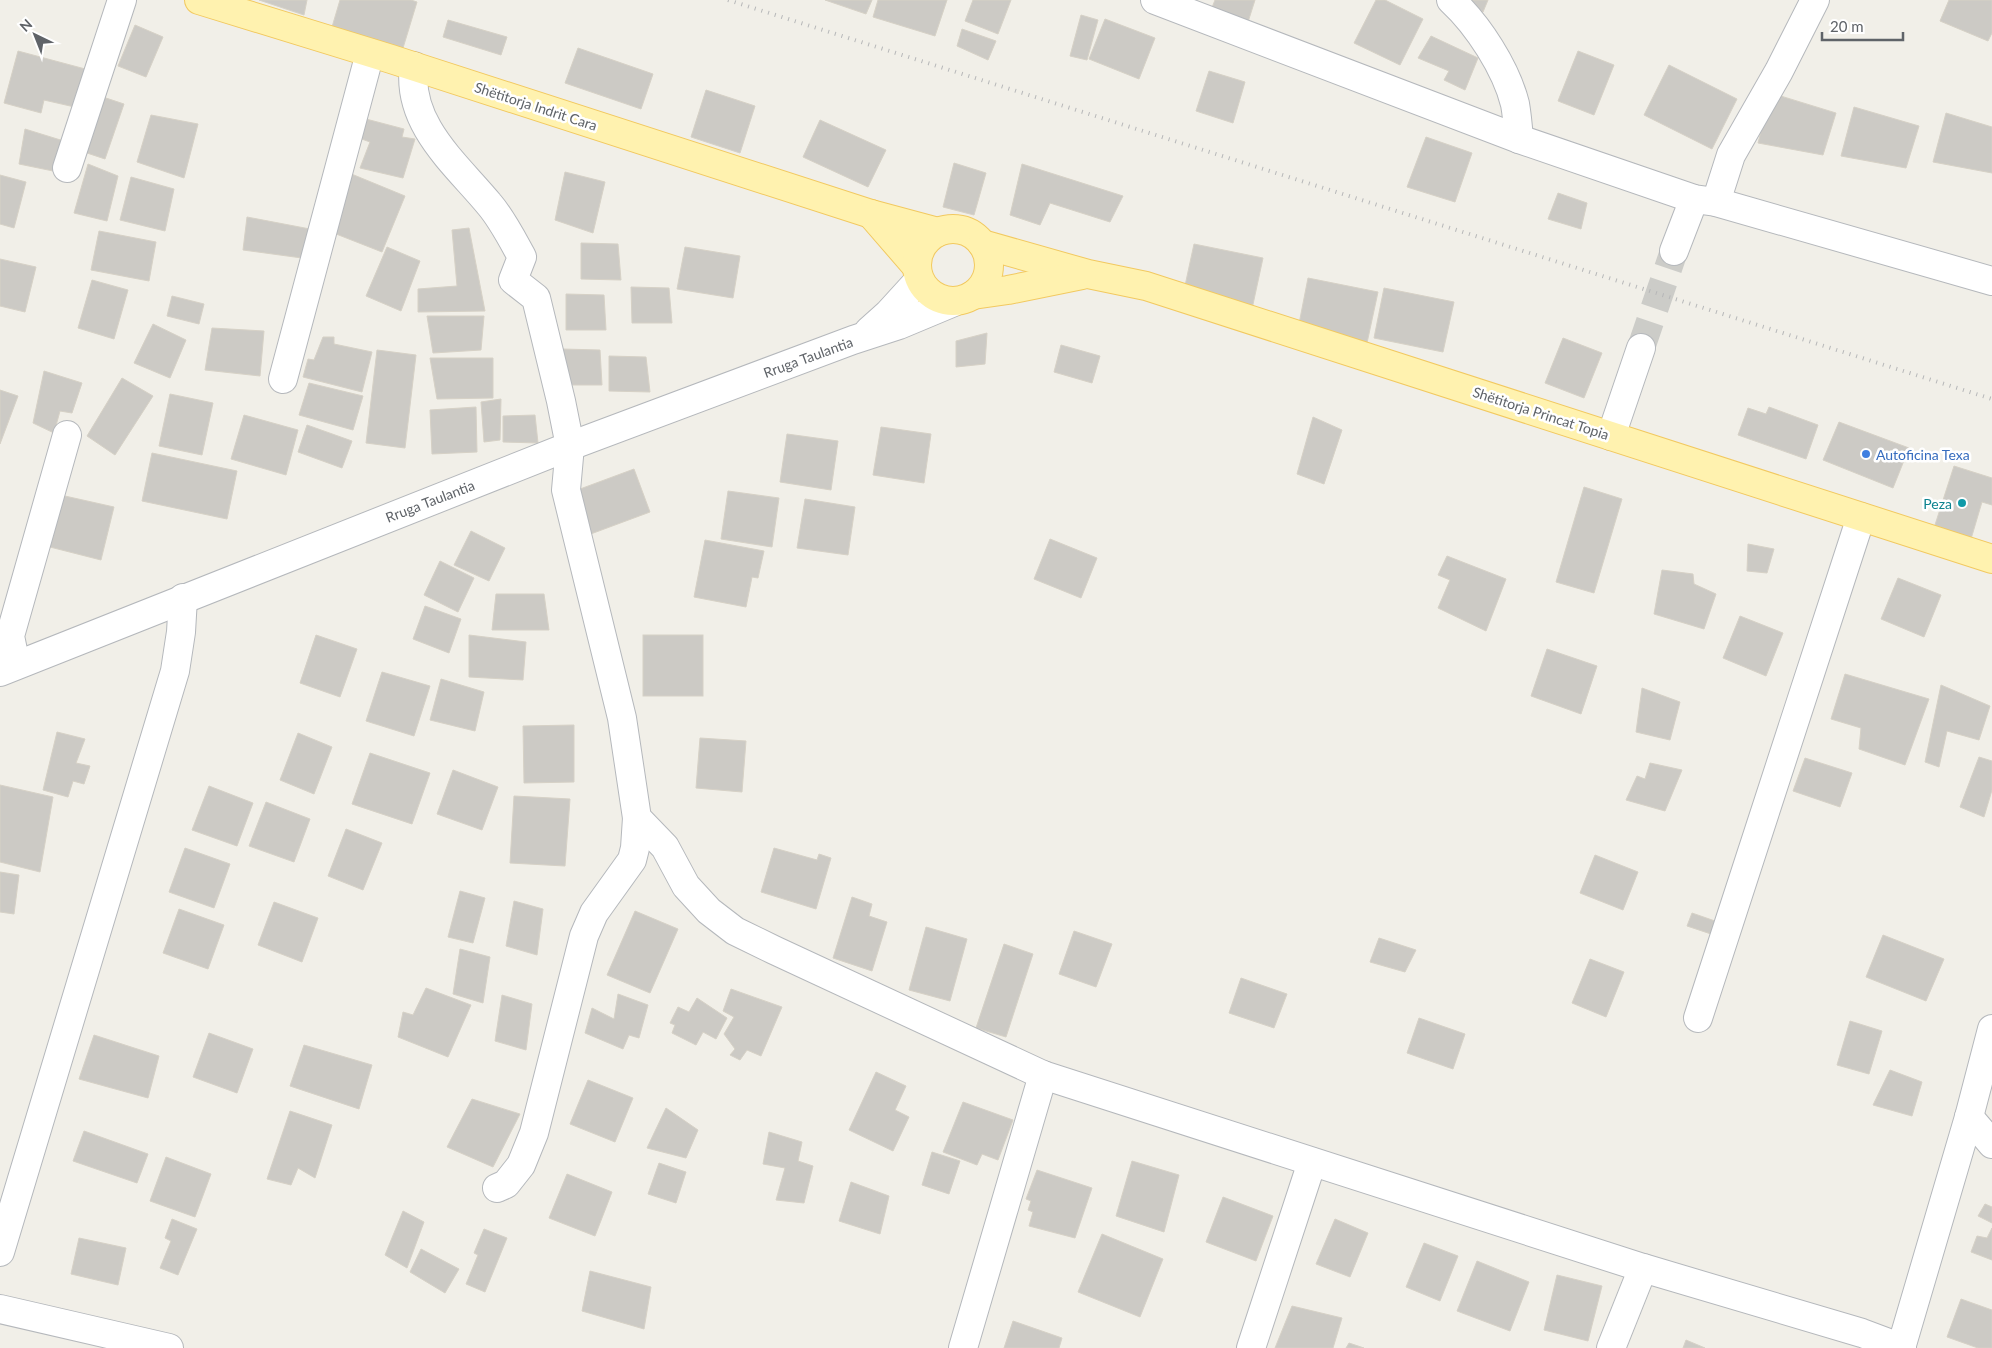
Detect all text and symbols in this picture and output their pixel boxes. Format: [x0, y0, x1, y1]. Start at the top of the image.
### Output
north arrow [10, 10, 60, 60]
scale bar [1822, 10, 1903, 42]
text: N [16, 15, 36, 35]
text: 20 m [1830, 17, 1864, 35]
street label: Shëtitorja Indrit Cara [473, 78, 600, 134]
street label: Rruga Taulantia [761, 333, 855, 381]
street label: Shëtitorja Princat Topia [1471, 383, 1611, 443]
place label: Autoficina Texa [1876, 446, 1970, 463]
marker: Autoficina Texa [1860, 448, 1872, 460]
street label: Rruga Taulantia [383, 476, 477, 526]
place label: Peza [1923, 495, 1952, 512]
marker: Peza [1956, 497, 1968, 509]

